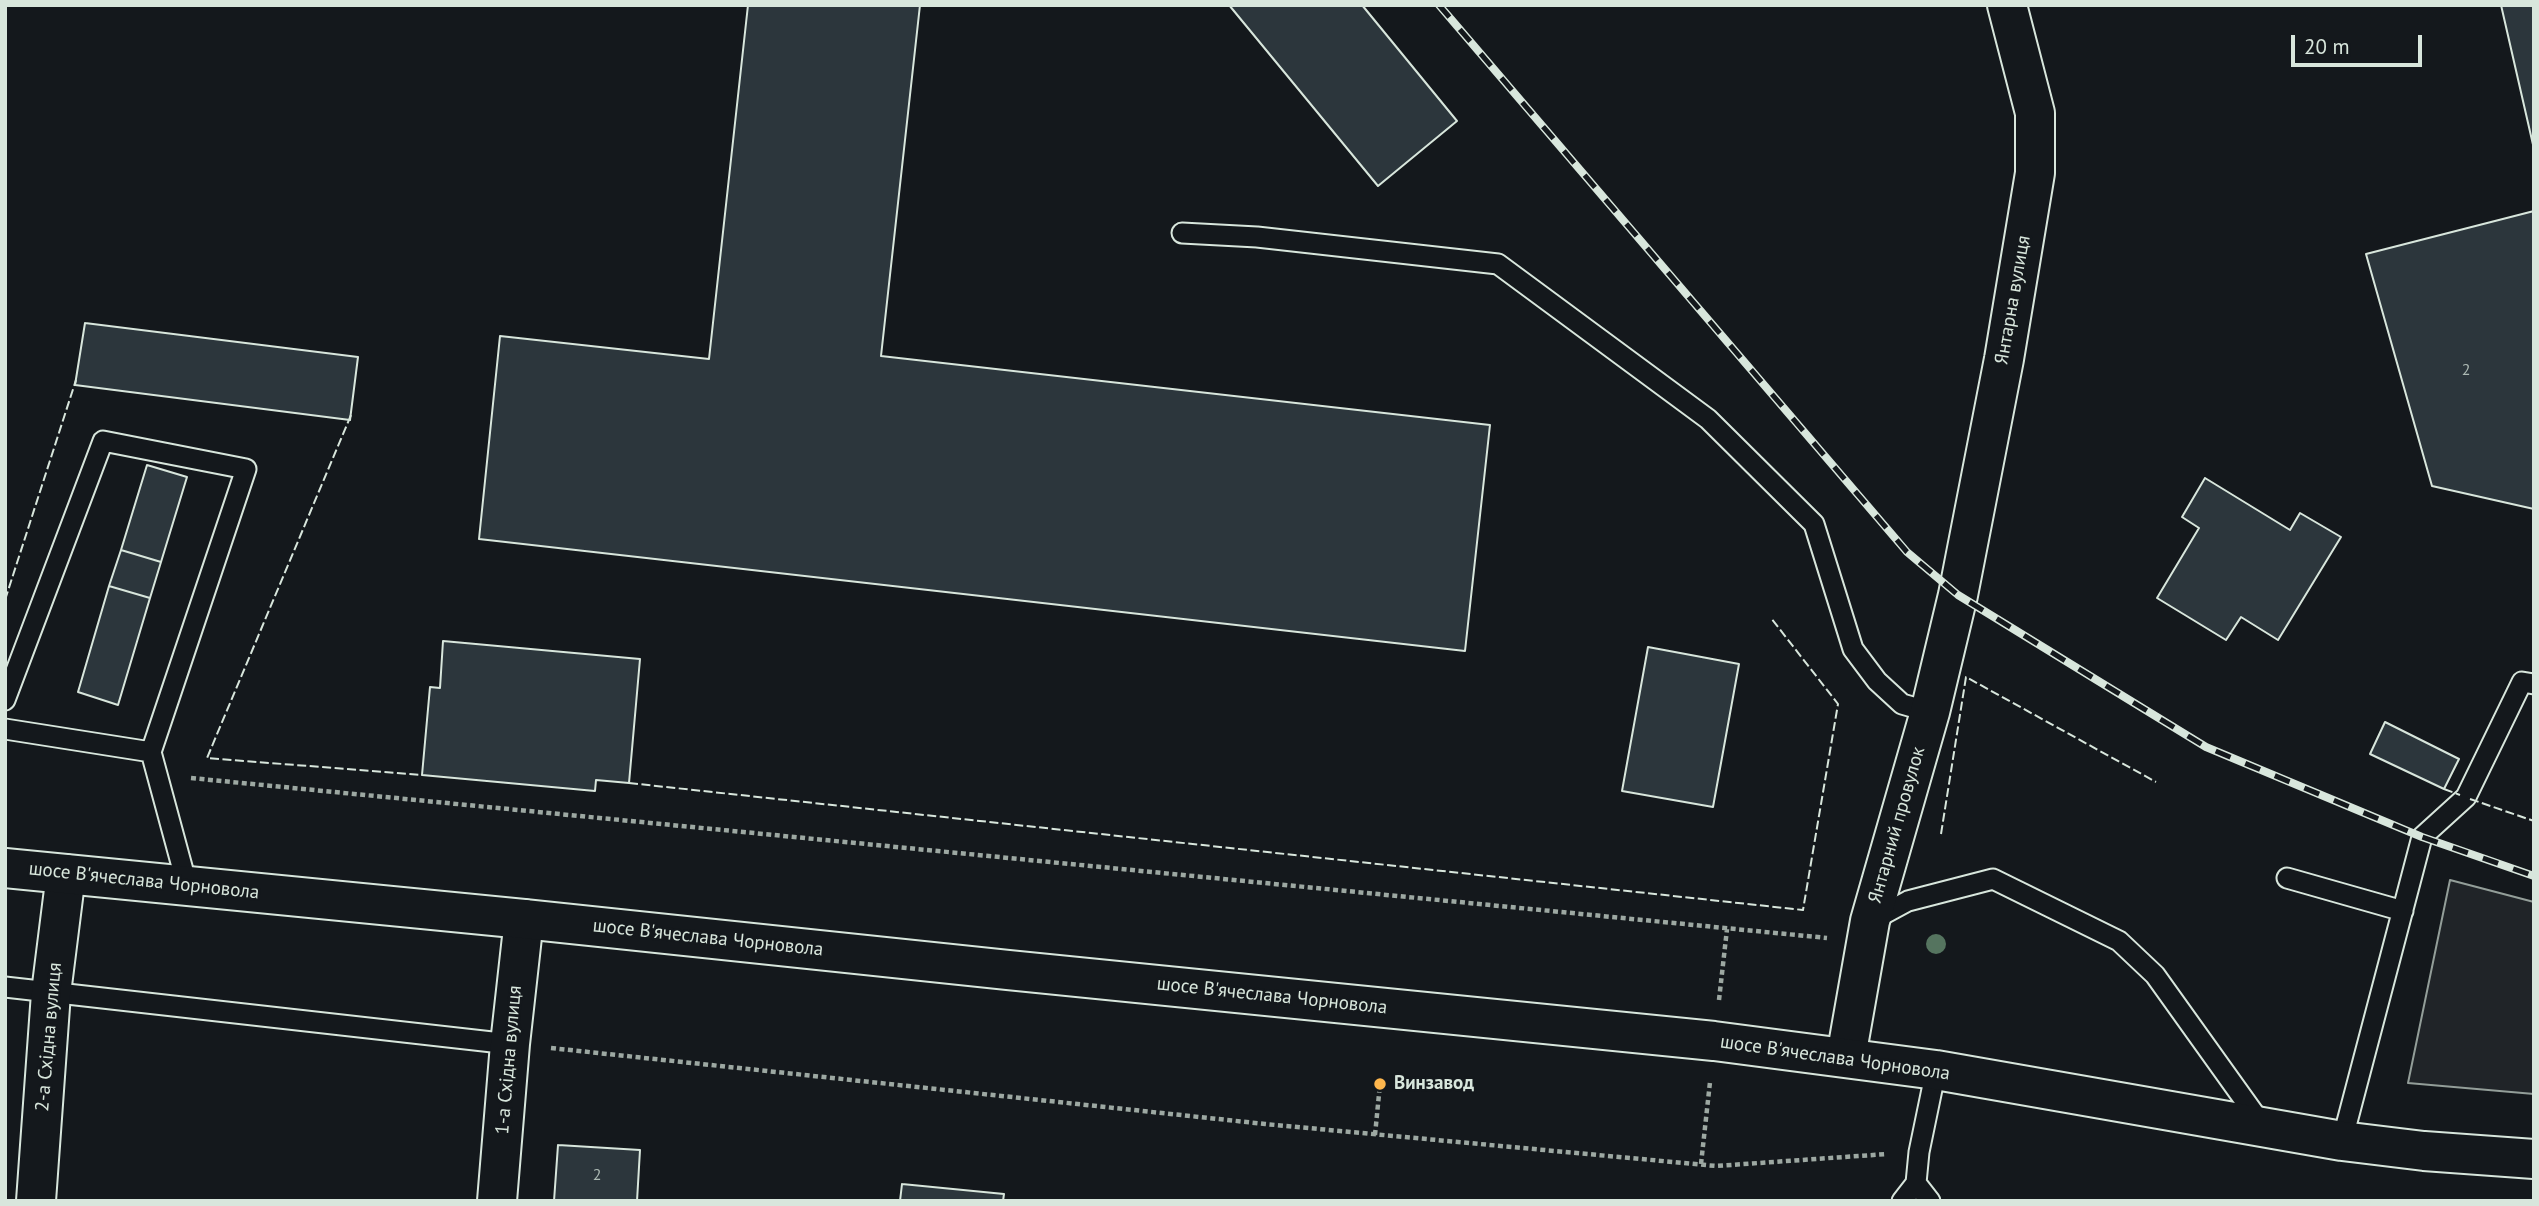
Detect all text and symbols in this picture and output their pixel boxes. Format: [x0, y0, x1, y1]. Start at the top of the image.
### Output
scale bar [2294, 21, 2425, 65]
text: 20 m [2304, 33, 2350, 60]
street label: Янтарна вулиця [1990, 234, 2036, 366]
house number: 2 [2462, 360, 2470, 380]
street label: Янтарний провулок [1864, 744, 1930, 906]
street label: шосе В'ячеслава Чорновола [28, 858, 260, 904]
street label: шосе В'ячеслава Чорновола [592, 915, 824, 961]
street label: 2-а Східна вулиця [31, 962, 67, 1112]
street label: шосе В'ячеслава Чорновола [1156, 973, 1388, 1019]
street label: 1-а Східна вулиця [491, 985, 527, 1135]
street label: шосе В'ячеслава Чорновола [1719, 1031, 1951, 1085]
place label: Винзавод [1394, 1073, 1474, 1095]
marker: Винзавод [1372, 1076, 1388, 1092]
house number: 2 [593, 1165, 601, 1185]

